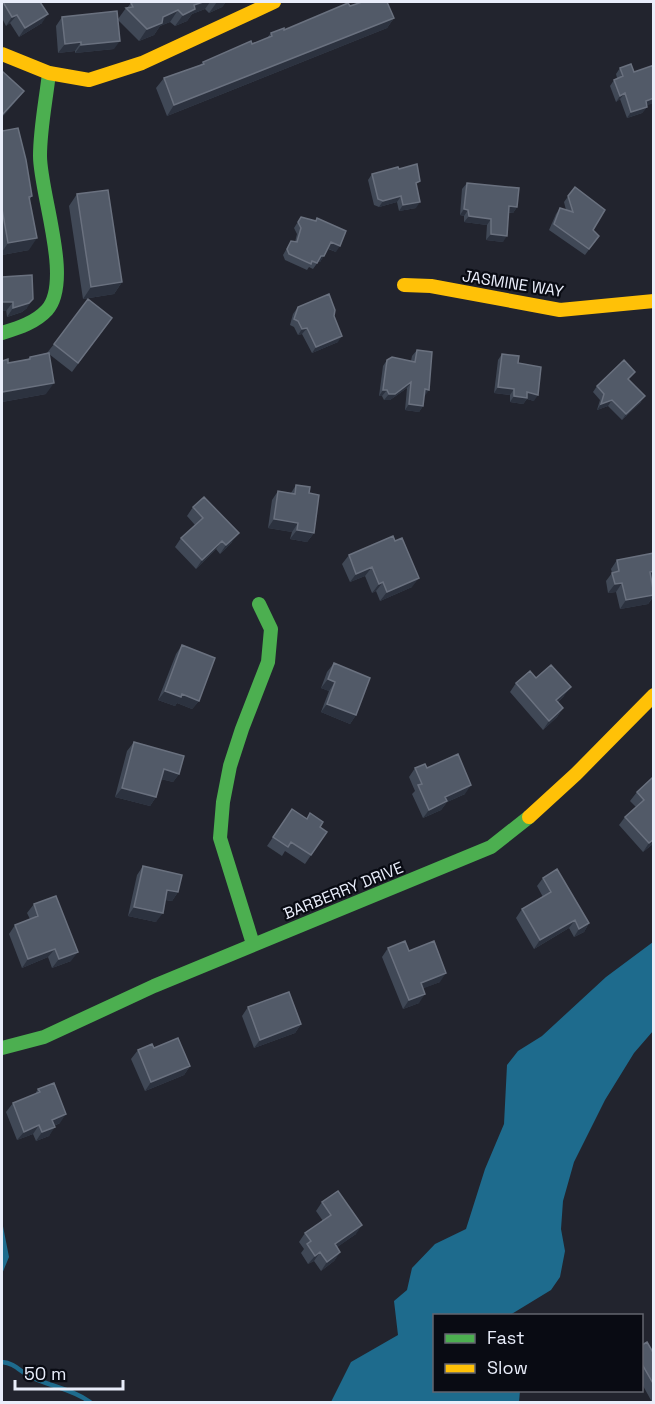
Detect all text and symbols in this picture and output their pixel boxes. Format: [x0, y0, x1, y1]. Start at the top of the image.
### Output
street label: JASMINE WAY [461, 265, 565, 302]
street label: BARBERRY DRIVE [280, 857, 406, 924]
legend [433, 1314, 643, 1392]
text: Fast [487, 1326, 524, 1349]
scale bar [15, 1353, 123, 1391]
text: Slow [487, 1356, 528, 1379]
text: 50 m [24, 1362, 66, 1385]

